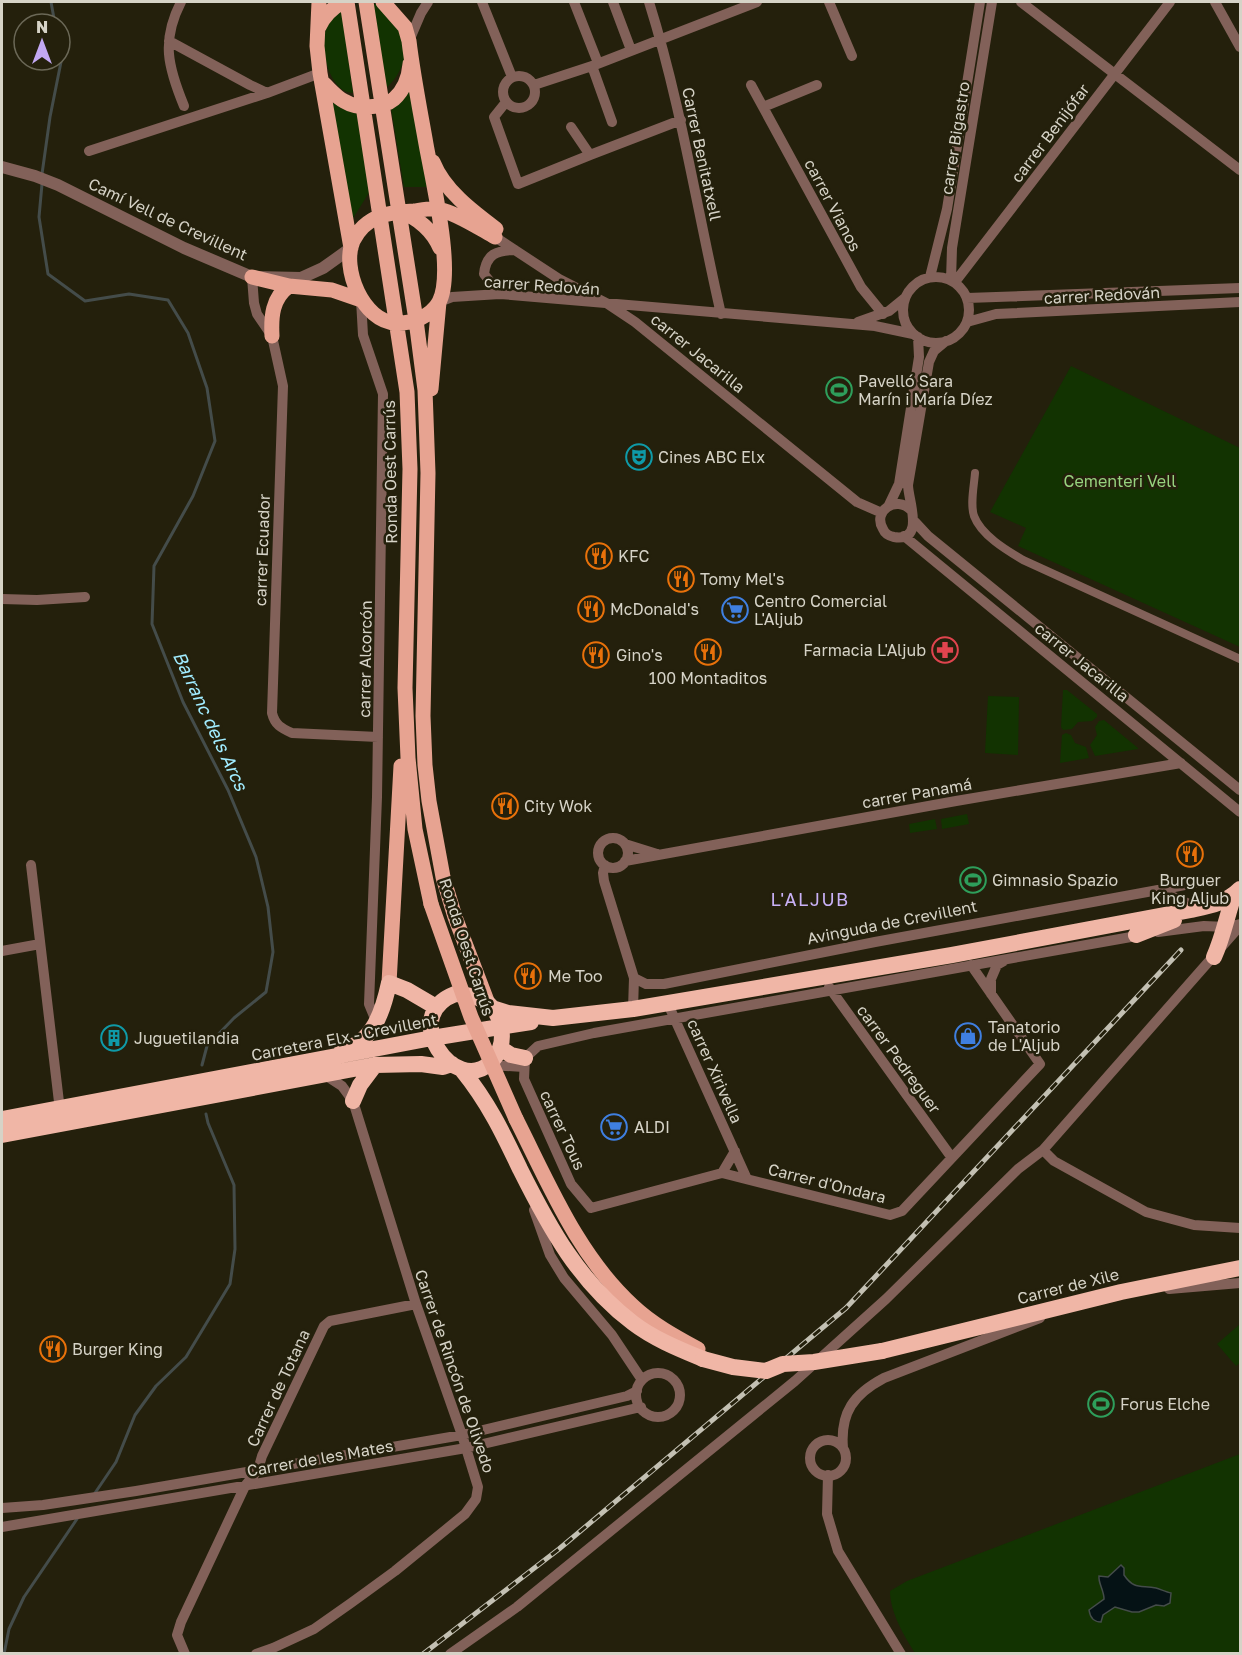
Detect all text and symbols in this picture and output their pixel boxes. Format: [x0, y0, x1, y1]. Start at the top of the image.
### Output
north arrow [12, 12, 72, 72]
text: N [36, 17, 48, 37]
street label: carrer Bigastro [936, 80, 974, 196]
street label: carrer Benijófar [1006, 80, 1094, 186]
street label: Carrer Benitatxell [678, 85, 726, 223]
street label: carrer Vianos [800, 155, 866, 255]
street label: Camí Vell de Crevillent [85, 173, 251, 265]
street label: carrer Redován [483, 271, 601, 299]
street label: carrer Redován [1044, 282, 1160, 308]
street label: carrer Jacarilla [647, 309, 749, 397]
place label: Pavelló Sara Marín i María Díez [858, 371, 993, 409]
sports icon: Pavelló Sara Marín i María Díez [824, 375, 854, 405]
street label: Ronda Oest Carrús [379, 400, 401, 544]
theatre icon: Cines ABC Elx [624, 442, 654, 472]
place label: Cines ABC Elx [658, 447, 765, 467]
park label: Cementeri Vell [1064, 471, 1176, 491]
street label: carrer Ecuador [250, 494, 274, 606]
restaurant icon: KFC [584, 541, 614, 571]
place label: KFC [618, 546, 649, 566]
restaurant icon: Tomy Mel's [666, 564, 696, 594]
place label: Tomy Mel's [700, 569, 784, 589]
place label: Centro Comercial L'Aljub [754, 591, 887, 629]
restaurant icon: McDonald's [576, 594, 606, 624]
supermarket icon: Centro Comercial L'Aljub [720, 595, 750, 625]
place label: McDonald's [610, 599, 699, 619]
street label: carrer Alcorcón [354, 600, 376, 718]
street label: carrer Jacarilla [1031, 618, 1133, 706]
pharmacy icon: Farmacia L'Aljub [930, 635, 960, 665]
restaurant icon: 100 Montaditos [693, 637, 723, 667]
restaurant icon: Gino's [581, 640, 611, 670]
place label: Farmacia L'Aljub [803, 640, 926, 660]
place label: Gino's [616, 645, 663, 665]
water label: Barranc dels Arcs [169, 647, 253, 795]
place label: 100 Montaditos [649, 668, 767, 688]
street label: carrer Panamá [861, 774, 973, 812]
restaurant icon: City Wok [490, 791, 520, 821]
place label: City Wok [524, 796, 592, 816]
restaurant icon: Burguer King Aljub [1175, 839, 1205, 869]
sports icon: Gimnasio Spazio [958, 865, 988, 895]
place label: Gimnasio Spazio [992, 870, 1118, 890]
place label: Burguer King Aljub [1151, 870, 1229, 908]
street label: Ronda Oest Carrús [435, 876, 499, 1018]
district label: L'ALJUB [770, 888, 850, 910]
street label: Avinguda de Crevillent [805, 896, 979, 948]
restaurant icon: Me Too [513, 961, 543, 991]
place label: Me Too [548, 966, 603, 986]
street label: carrer Pedreguer [853, 1001, 945, 1117]
street label: Carretera Elx - Crevillent [249, 1009, 439, 1065]
street label: carrer Xirivella [683, 1016, 747, 1126]
place label: Tanatorio de L'Aljub [988, 1017, 1060, 1055]
shop icon: Tanatorio de L'Aljub [953, 1021, 983, 1051]
building icon: Juguetilandia [99, 1023, 129, 1053]
place label: Juguetilandia [134, 1028, 239, 1048]
street label: carrer Tous [536, 1087, 590, 1173]
supermarket icon: ALDI [599, 1112, 629, 1142]
place label: ALDI [634, 1117, 670, 1137]
street label: Carrer d'Ondara [766, 1159, 888, 1207]
street label: Carrer de Xile [1015, 1264, 1121, 1308]
street label: Carrer de Rincón de Olivedo [411, 1267, 499, 1475]
street label: Carrer de Totana [242, 1326, 314, 1450]
restaurant icon: Burger King [38, 1334, 68, 1364]
place label: Burger King [72, 1339, 163, 1359]
sports icon: Forus Elche [1086, 1389, 1116, 1419]
place label: Forus Elche [1120, 1394, 1210, 1414]
street label: Carrer de les Mates [245, 1435, 395, 1481]

